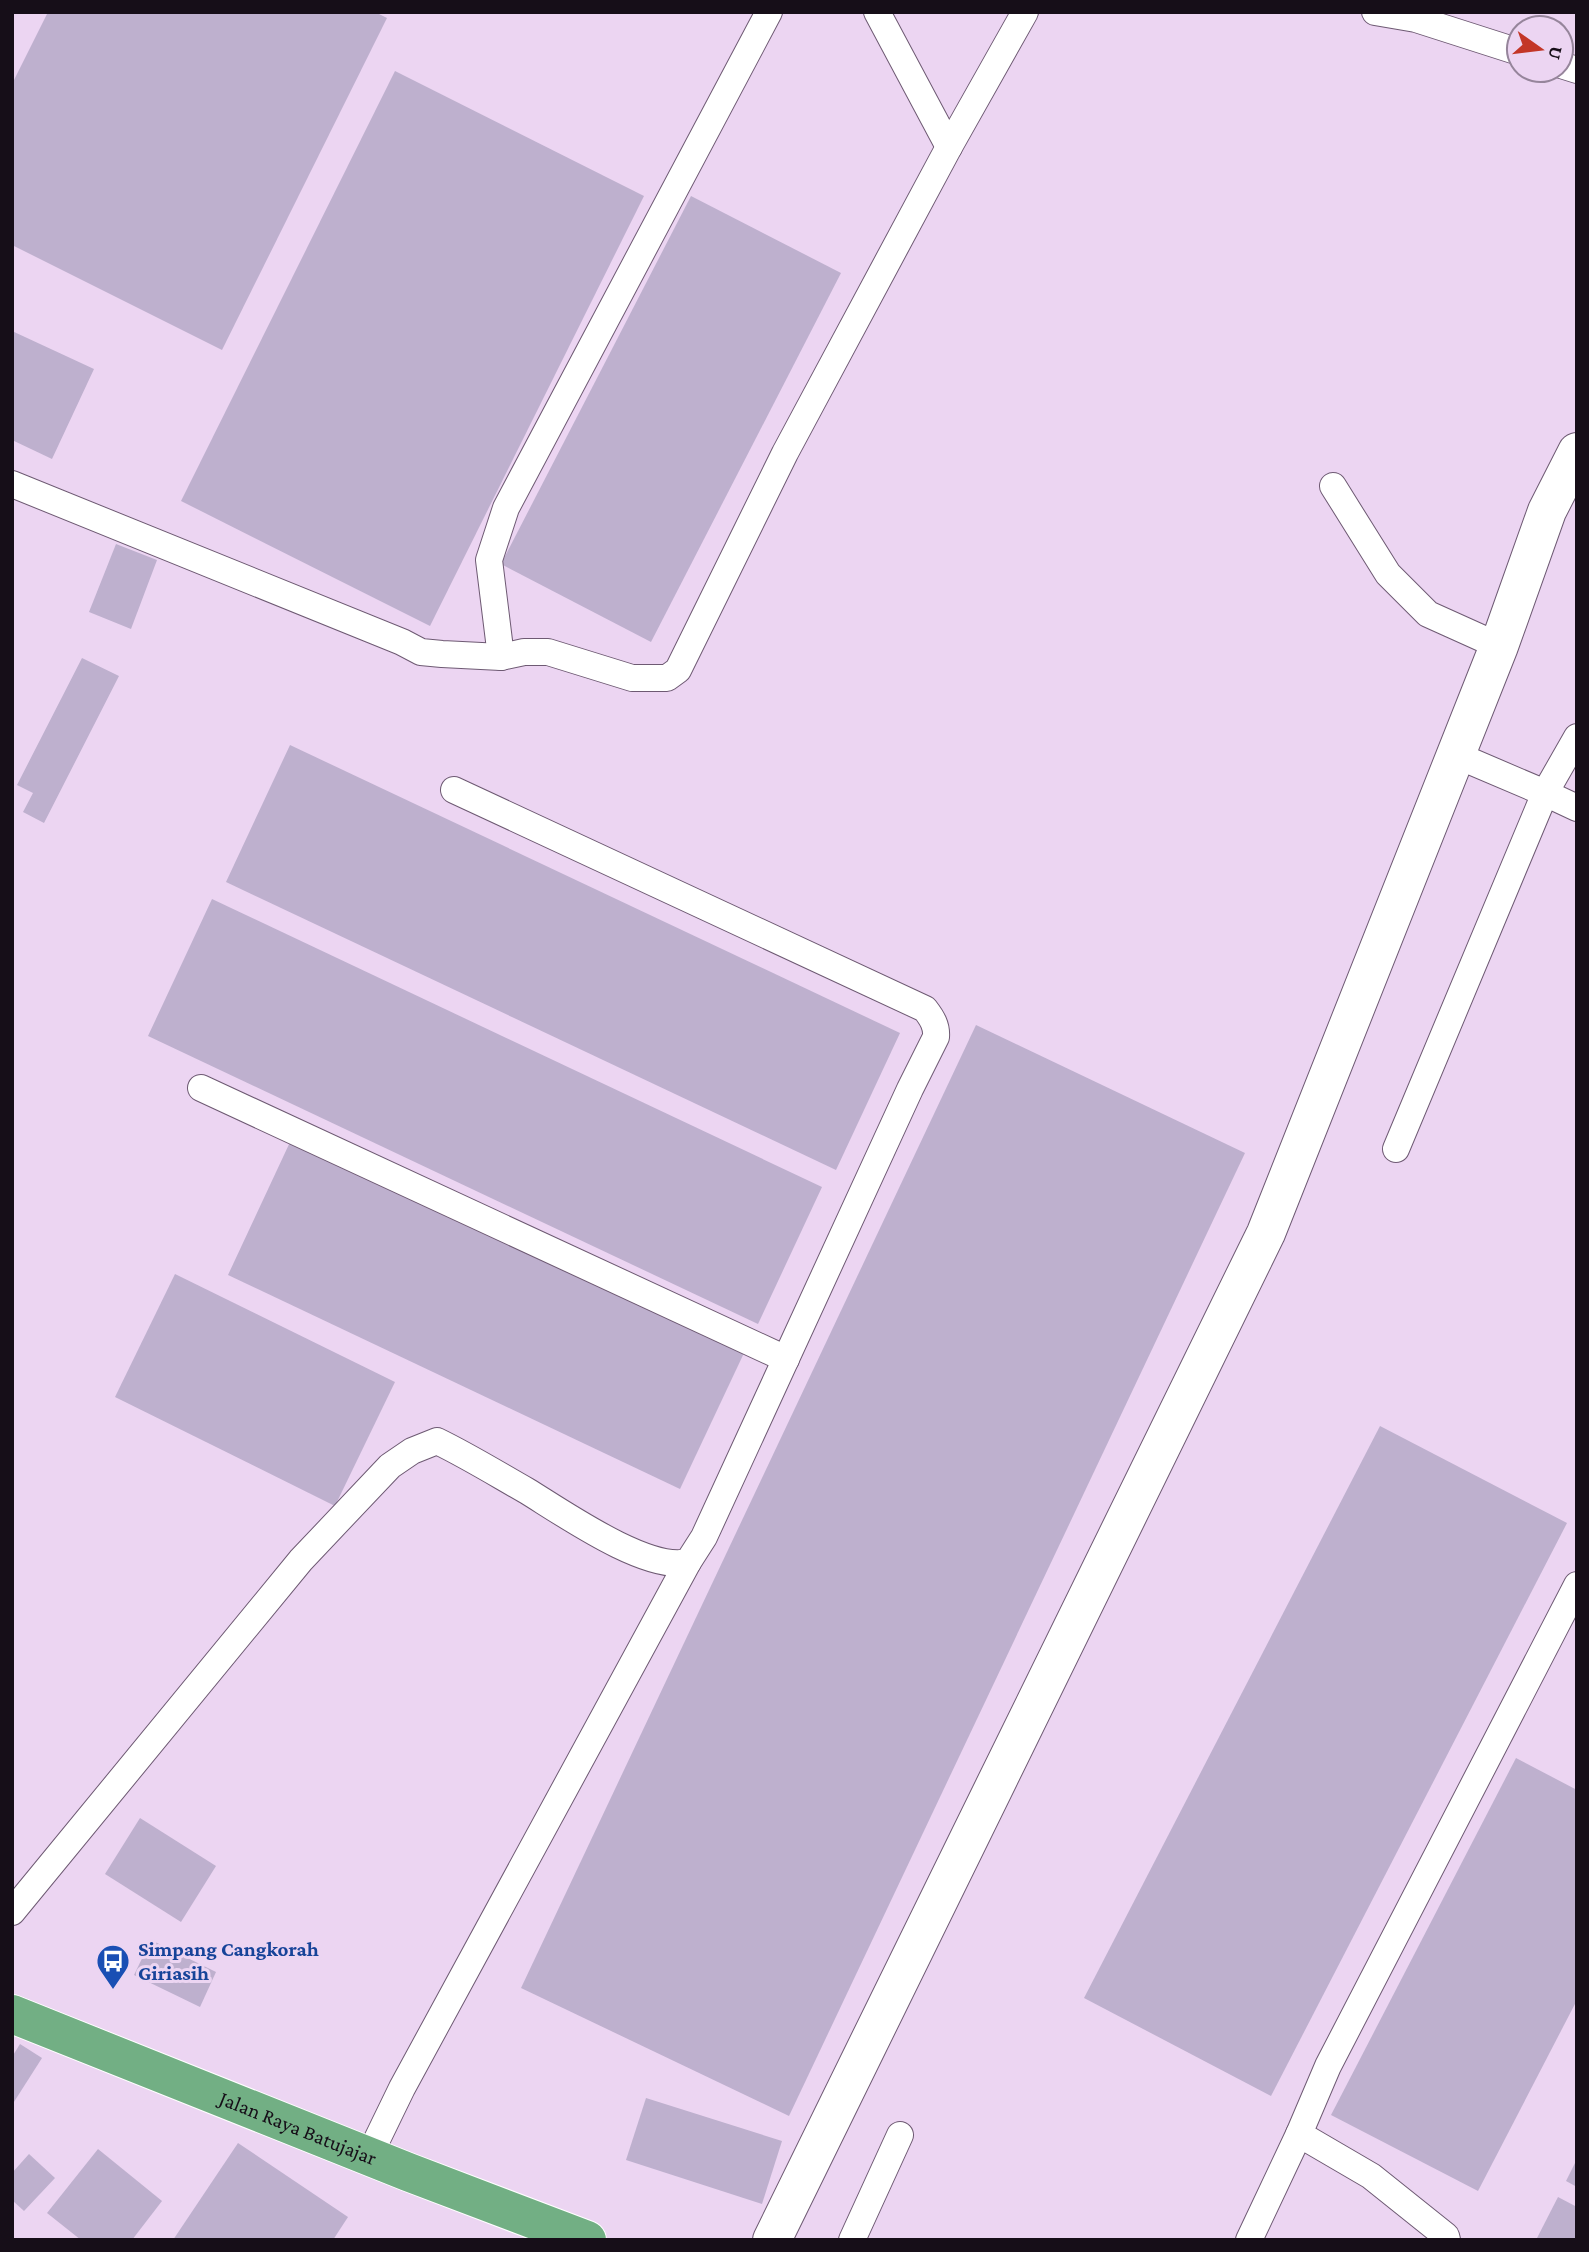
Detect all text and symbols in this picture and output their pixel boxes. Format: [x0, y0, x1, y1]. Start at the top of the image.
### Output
north arrow [1505, 14, 1575, 84]
text: U [1544, 44, 1568, 62]
place label: Simpang Cangkorah Giriasih [138, 1937, 319, 1985]
bus stop icon: Simpang Cangkorah Giriasih [94, 1942, 132, 1991]
street label: Jalan Raya Batujajar [214, 2085, 381, 2170]

